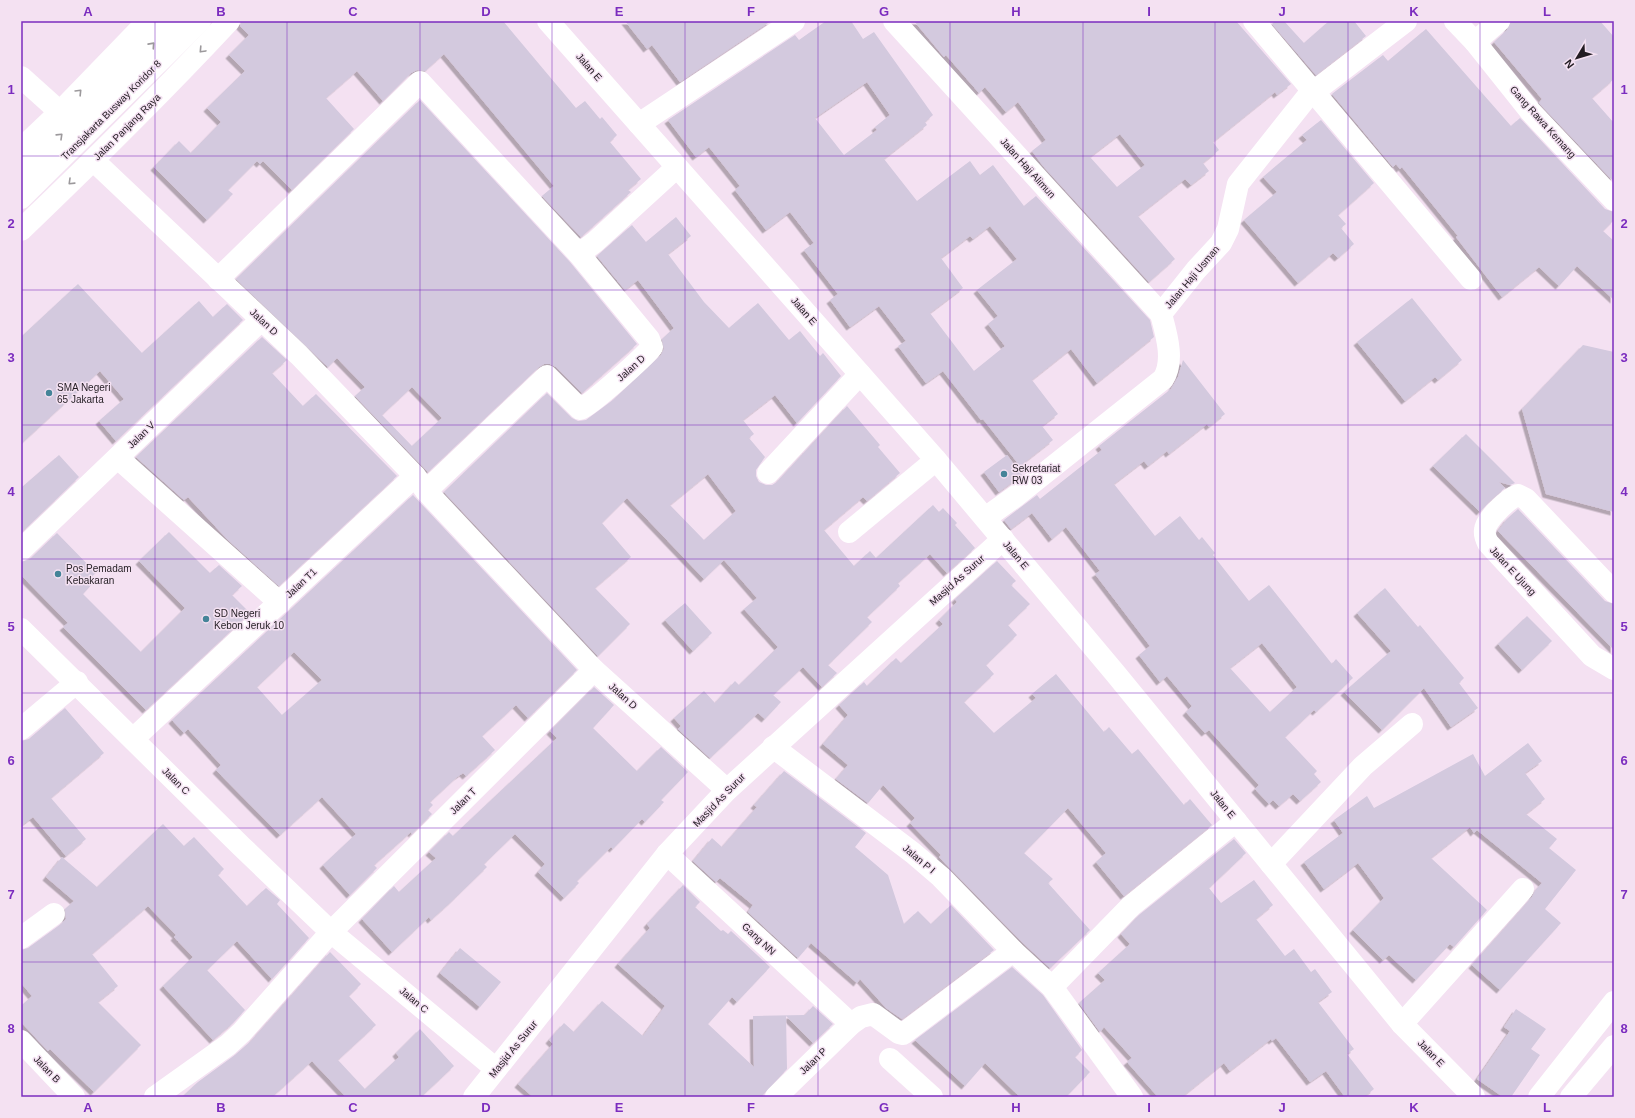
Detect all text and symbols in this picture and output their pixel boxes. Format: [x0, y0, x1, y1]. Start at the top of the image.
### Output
text: A [83, 4, 93, 19]
text: B [216, 4, 226, 19]
text: C [348, 4, 358, 19]
text: D [481, 4, 491, 19]
text: E [615, 4, 624, 19]
text: F [747, 4, 755, 19]
text: G [879, 4, 889, 19]
text: H [1011, 4, 1021, 19]
text: I [1147, 4, 1151, 19]
text: J [1278, 4, 1286, 19]
text: K [1409, 4, 1419, 19]
text: L [1543, 4, 1551, 19]
north arrow [1557, 38, 1597, 78]
one-way arrow [147, 42, 154, 49]
one-way arrow [200, 45, 207, 52]
street label: Jalan E [574, 51, 604, 83]
text: N [1562, 57, 1576, 71]
street label: Transjakarta Busway Koridor 8 [59, 58, 163, 162]
text: 1 [7, 82, 15, 97]
text: 1 [1620, 82, 1628, 97]
street label: Gang Rawa Kemang [1508, 84, 1578, 160]
one-way arrow [74, 89, 82, 97]
street label: Jalan Panjang Raya [91, 91, 163, 163]
one-way arrow [55, 133, 63, 141]
street label: Jalan Haji Alimun [998, 136, 1058, 200]
one-way arrow [68, 177, 76, 185]
text: 2 [7, 216, 15, 231]
text: 2 [1620, 216, 1628, 231]
street label: Jalan Haji Usman [1163, 243, 1221, 311]
street label: Jalan E [789, 295, 819, 327]
street label: Jalan D [248, 306, 280, 338]
text: 3 [7, 350, 15, 365]
text: 3 [1620, 350, 1628, 365]
street label: Jalan D [615, 353, 647, 383]
place label: SMA Negeri 65 Jakarta [57, 382, 110, 405]
marker: SMA Negeri 65 Jakarta [44, 388, 54, 398]
street label: Jalan V [125, 419, 157, 451]
place label: Sekretariat RW 03 [1012, 463, 1061, 486]
marker: Sekretariat RW 03 [999, 469, 1009, 479]
text: 4 [7, 484, 15, 499]
text: 4 [1620, 484, 1628, 499]
street label: Jalan E [1001, 539, 1031, 572]
street label: Jalan E Ujung [1488, 544, 1538, 598]
street label: Masjid As Surur [927, 552, 987, 608]
place label: Pos Pemadam Kebakaran [66, 563, 132, 586]
street label: Jalan T1 [283, 566, 319, 600]
marker: Pos Pemadam Kebakaran [53, 569, 63, 579]
place label: SD Negeri Kebon Jeruk 10 [214, 608, 284, 631]
marker: SD Negeri Kebon Jeruk 10 [201, 614, 211, 624]
text: 5 [7, 619, 15, 634]
text: 5 [1620, 619, 1628, 634]
street label: Jalan D [607, 681, 639, 711]
text: 6 [7, 753, 15, 768]
text: 6 [1620, 753, 1628, 768]
street label: Jalan C [160, 765, 192, 797]
street label: Masjid As Surur [691, 771, 748, 829]
street label: Jalan T [448, 786, 478, 816]
street label: Jalan E [1208, 788, 1238, 821]
street label: Jalan P I [901, 842, 937, 876]
text: 7 [7, 887, 15, 902]
text: 7 [1620, 887, 1628, 902]
street label: Gang NN [740, 921, 778, 957]
street label: Jalan C [397, 985, 431, 1015]
street label: Masjid As Surur [487, 1018, 540, 1080]
text: 8 [7, 1021, 15, 1036]
text: 8 [1620, 1021, 1628, 1036]
street label: Jalan E [1415, 1037, 1447, 1069]
street label: Jalan P [797, 1045, 829, 1077]
street label: Jalan B [31, 1053, 63, 1085]
text: A [83, 1100, 93, 1115]
text: B [216, 1100, 226, 1115]
text: C [348, 1100, 358, 1115]
text: D [481, 1100, 491, 1115]
text: E [615, 1100, 624, 1115]
text: F [747, 1100, 755, 1115]
text: G [879, 1100, 889, 1115]
text: H [1011, 1100, 1021, 1115]
text: I [1147, 1100, 1151, 1115]
text: J [1278, 1100, 1286, 1115]
text: K [1409, 1100, 1419, 1115]
text: L [1543, 1100, 1551, 1115]

